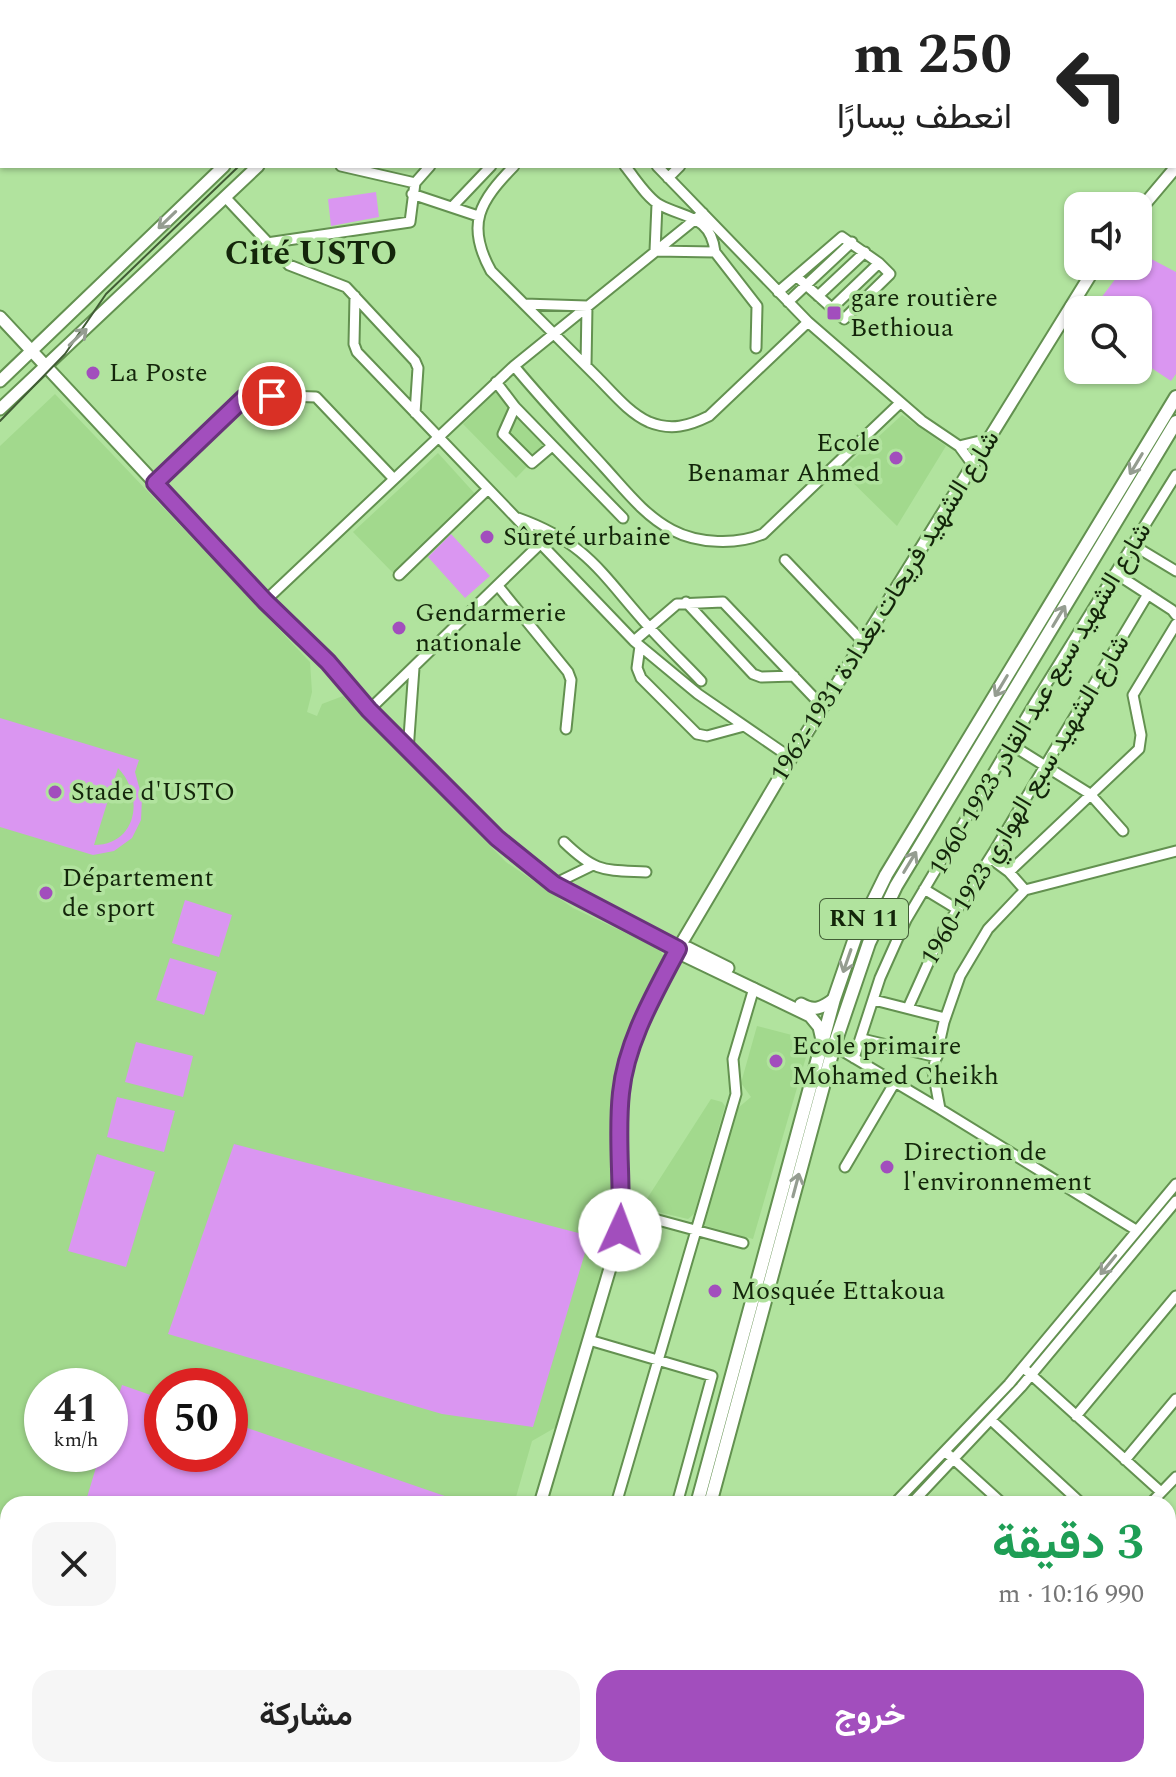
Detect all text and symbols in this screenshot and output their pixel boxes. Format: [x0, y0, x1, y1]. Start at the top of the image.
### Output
text: 250 m [853, 13, 1012, 98]
icon: left [1040, 32, 1144, 136]
text: انعطف يسارًا [837, 90, 1012, 145]
map controls [1064, 192, 1152, 384]
button: sound [1064, 192, 1152, 280]
one-way arrow [158, 210, 177, 229]
district label: Cité USTO [225, 228, 397, 280]
place label: gare routière Bethioua [850, 278, 998, 348]
button: search [1064, 296, 1152, 384]
marker: gare routière Bethioua [825, 304, 843, 322]
one-way arrow [68, 328, 87, 347]
place label: La Poste [109, 353, 208, 393]
pin [238, 362, 306, 430]
marker: La Poste [84, 364, 102, 382]
icon: arrive [250, 374, 294, 418]
street label: شارع الشهيد فريحات بغدادة 1931-1962 [760, 422, 1010, 790]
place label: Ecole Benamar Ahmed [687, 423, 880, 493]
marker: Ecole Benamar Ahmed [887, 449, 905, 467]
one-way arrow [1127, 452, 1143, 475]
street label: شارع الشهيد سبع عبد القادر 1923-1960 [918, 515, 1162, 883]
place label: Sûreté urbaine [503, 517, 671, 557]
marker: Sûreté urbaine [478, 528, 496, 546]
place label: Gendarmerie nationale [415, 593, 566, 663]
one-way arrow [1052, 605, 1068, 628]
marker: Gendarmerie nationale [390, 619, 408, 637]
street label: شارع الشهيد سبع الهواري 1923-1960 [910, 627, 1140, 973]
one-way arrow [992, 674, 1008, 697]
place label: Stade d'USTO [71, 772, 235, 812]
marker: Stade d'USTO [46, 783, 64, 801]
one-way arrow [902, 851, 918, 874]
place label: Département de sport [62, 858, 214, 928]
marker: Département de sport [37, 884, 55, 902]
road number: RN 11 [820, 899, 908, 939]
one-way arrow [838, 949, 853, 974]
place label: Ecole primaire Mohamed Cheikh [792, 1026, 999, 1096]
marker: Ecole primaire Mohamed Cheikh [767, 1052, 785, 1070]
place label: Direction de l'environnement [903, 1132, 1092, 1202]
marker: Direction de l'environnement [878, 1158, 896, 1176]
one-way arrow [790, 1173, 805, 1199]
position arrow [578, 1188, 662, 1272]
one-way arrow [1099, 1254, 1116, 1275]
place label: Mosquée Ettakoua [731, 1271, 946, 1311]
marker: Mosquée Ettakoua [706, 1282, 724, 1300]
speed limit sign: 50 [144, 1368, 248, 1472]
text: 41 [54, 1379, 98, 1440]
text: km/h [54, 1425, 99, 1455]
text: 3 دقيقة [992, 1507, 1144, 1580]
button: close [32, 1522, 116, 1606]
text: 990 m · 10:16 [998, 1574, 1144, 1614]
button: مشاركة [32, 1670, 580, 1762]
button: خروج [596, 1670, 1144, 1762]

